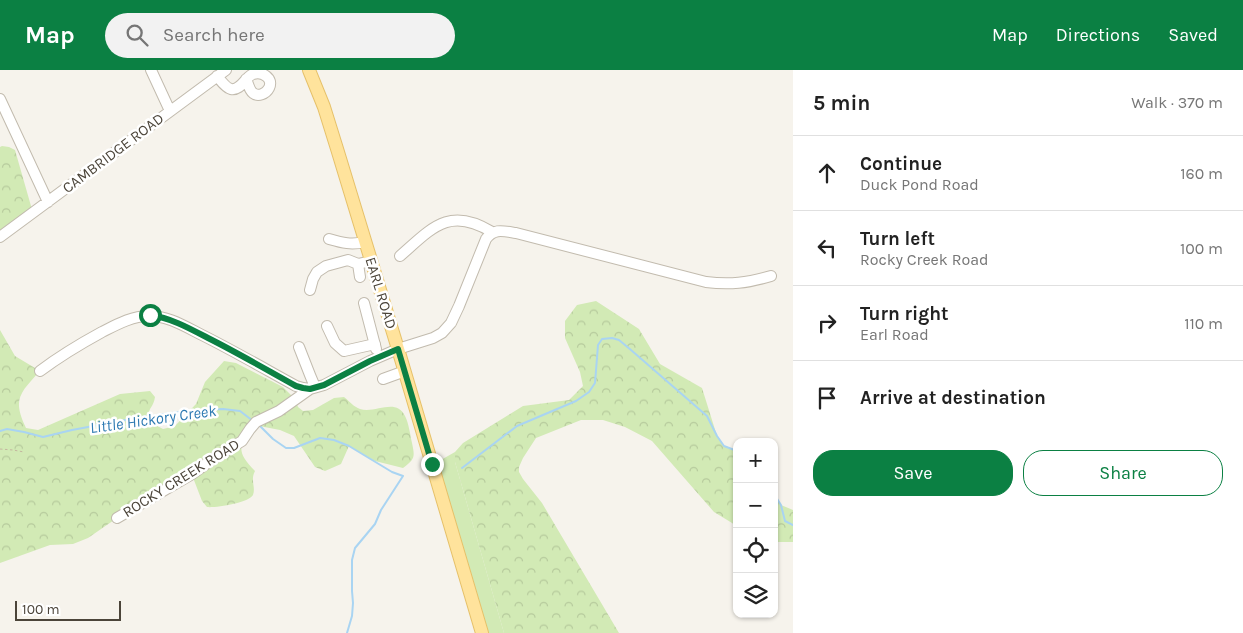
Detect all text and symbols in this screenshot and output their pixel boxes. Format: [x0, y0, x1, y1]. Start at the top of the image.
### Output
search box [105, 13, 455, 58]
text: Map [25, 21, 75, 49]
icon: search [123, 21, 151, 49]
text: Search here [163, 24, 265, 46]
text: Map [992, 24, 1028, 46]
text: Directions [1056, 24, 1140, 46]
text: Saved [1168, 24, 1218, 46]
text: 5 min [813, 91, 870, 115]
text: Walk · 370 m [1131, 93, 1223, 112]
street label: CAMBRIDGE ROAD [59, 109, 167, 197]
text: Continue [860, 153, 942, 175]
icon: ahead [813, 159, 841, 187]
text: 160 m [1180, 164, 1223, 183]
text: Duck Pond Road [860, 175, 979, 194]
text: Turn left [860, 228, 935, 250]
icon: left [813, 234, 841, 262]
text: 100 m [1180, 239, 1223, 258]
text: Rocky Creek Road [860, 250, 988, 269]
street label: EARL ROAD [362, 255, 400, 331]
text: Turn right [860, 303, 949, 325]
route start [139, 304, 162, 327]
icon: right [813, 309, 841, 337]
text: 110 m [1184, 314, 1223, 333]
text: Earl Road [860, 325, 929, 344]
icon: arrive [813, 384, 841, 412]
text: Arrive at destination [860, 387, 1046, 409]
water label: Little Hickory Creek [89, 401, 218, 437]
street label: ROCKY CREEK ROAD [119, 435, 243, 521]
map controls [733, 438, 778, 618]
button: + [733, 438, 778, 483]
button: Save [813, 450, 1013, 496]
button: Share [1023, 450, 1223, 496]
route end [421, 453, 444, 476]
button: − [733, 483, 778, 528]
button: locate [733, 528, 778, 573]
button: layers [733, 573, 778, 618]
scale bar [15, 598, 121, 621]
text: 100 m [22, 601, 60, 618]

